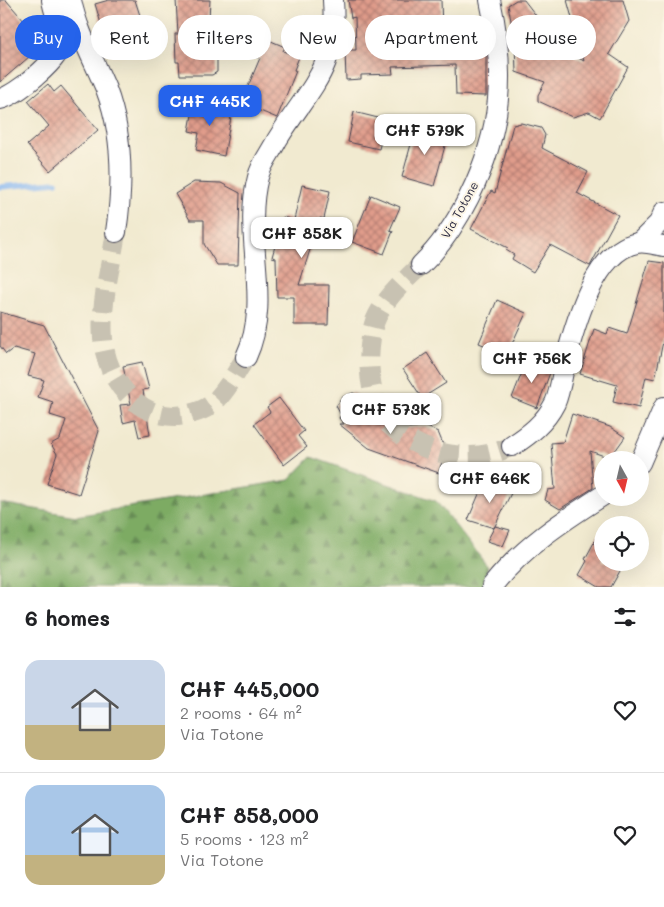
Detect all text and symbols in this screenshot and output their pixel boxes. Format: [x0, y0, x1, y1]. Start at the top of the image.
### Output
chip: Buy [15, 15, 81, 60]
chip: Rent [91, 15, 168, 60]
chip: Filters [178, 15, 271, 60]
chip: New [281, 15, 355, 60]
chip: Apartment [365, 15, 496, 60]
chip: House [506, 15, 596, 60]
pin: CHF 445K [158, 84, 262, 127]
text: CHF 445K [170, 90, 250, 111]
pin: CHF 579K [373, 114, 477, 156]
text: CHF 579K [385, 119, 465, 140]
street label: Via Totone [437, 178, 481, 241]
pin: CHF 858K [250, 216, 354, 259]
text: CHF 858K [262, 222, 342, 243]
pin: CHF 756K [480, 342, 584, 384]
text: CHF 756K [492, 347, 572, 368]
pin: CHF 573K [339, 392, 443, 435]
text: CHF 573K [351, 398, 431, 419]
north arrow [594, 451, 649, 506]
map controls [594, 451, 649, 571]
pin: CHF 646K [438, 462, 542, 504]
text: CHF 646K [450, 467, 530, 488]
button: locate [594, 516, 649, 571]
icon: filters [611, 603, 639, 631]
text: 6 homes [25, 604, 110, 631]
text: CHF 445,000 [180, 675, 319, 702]
icon: home [65, 680, 125, 740]
icon: heart [611, 696, 639, 724]
text: 2 rooms · 64 m² [180, 702, 302, 723]
text: Via Totone [180, 723, 264, 744]
text: CHF 858,000 [180, 801, 319, 828]
icon: home [65, 805, 125, 865]
icon: heart [611, 821, 639, 849]
text: 5 rooms · 123 m² [180, 828, 309, 849]
text: Via Totone [180, 849, 264, 870]

